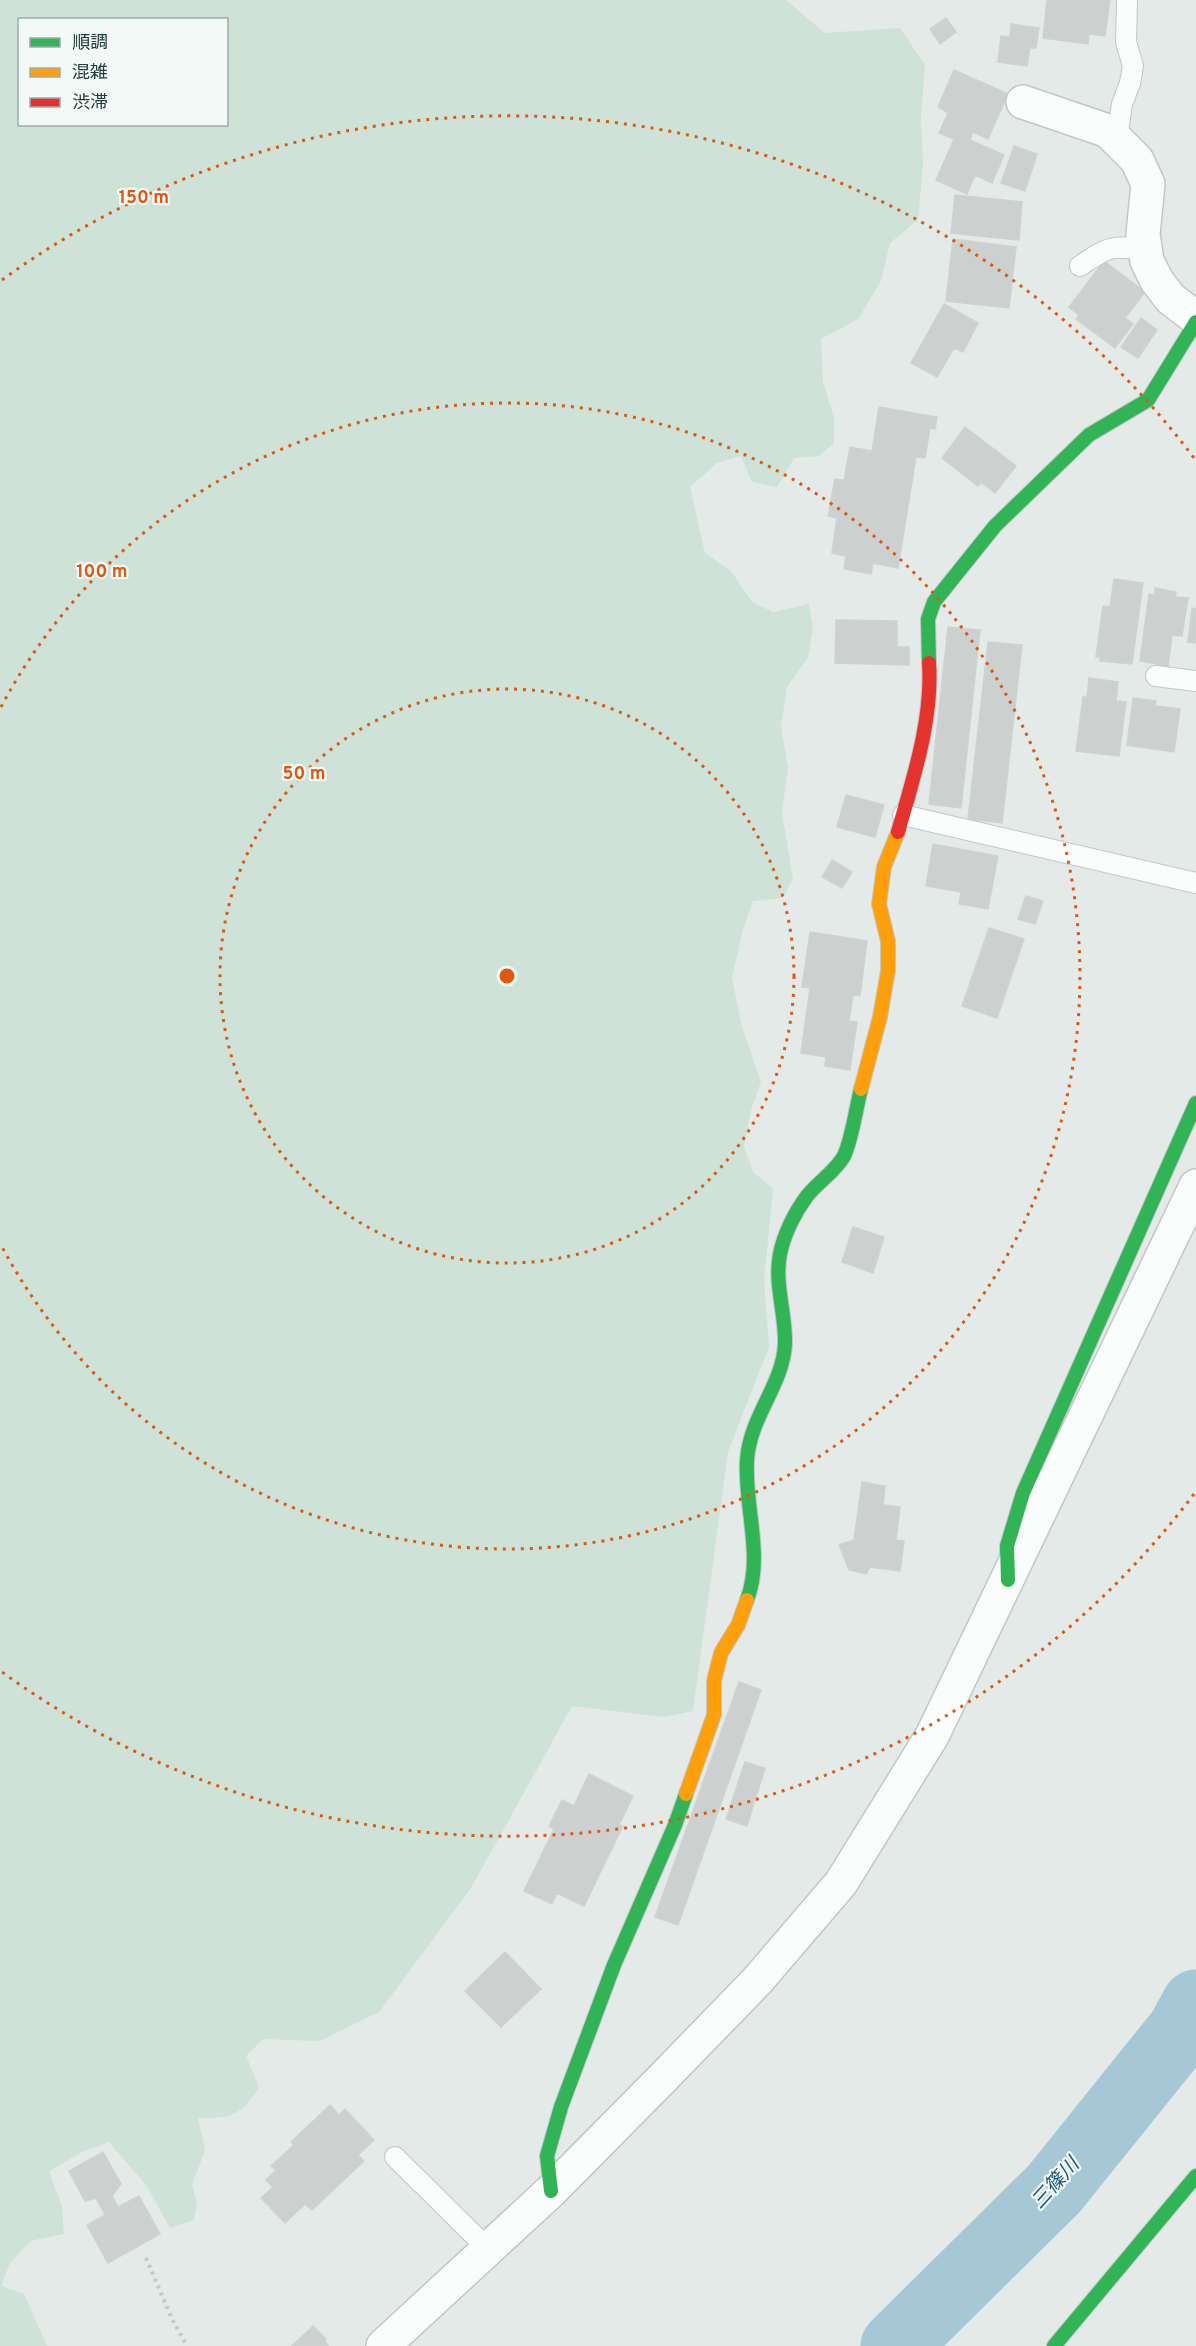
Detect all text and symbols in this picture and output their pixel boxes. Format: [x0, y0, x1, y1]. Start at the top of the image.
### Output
legend [18, 18, 228, 126]
text: 順調 [72, 32, 108, 55]
text: 混雑 [72, 62, 108, 85]
text: 渋滞 [72, 92, 108, 115]
text: 150 m [119, 187, 169, 210]
text: 100 m [76, 561, 128, 584]
text: 50 m [282, 763, 326, 786]
centre of rings [497, 966, 517, 986]
water label: 三篠川 [1026, 2152, 1087, 2215]

